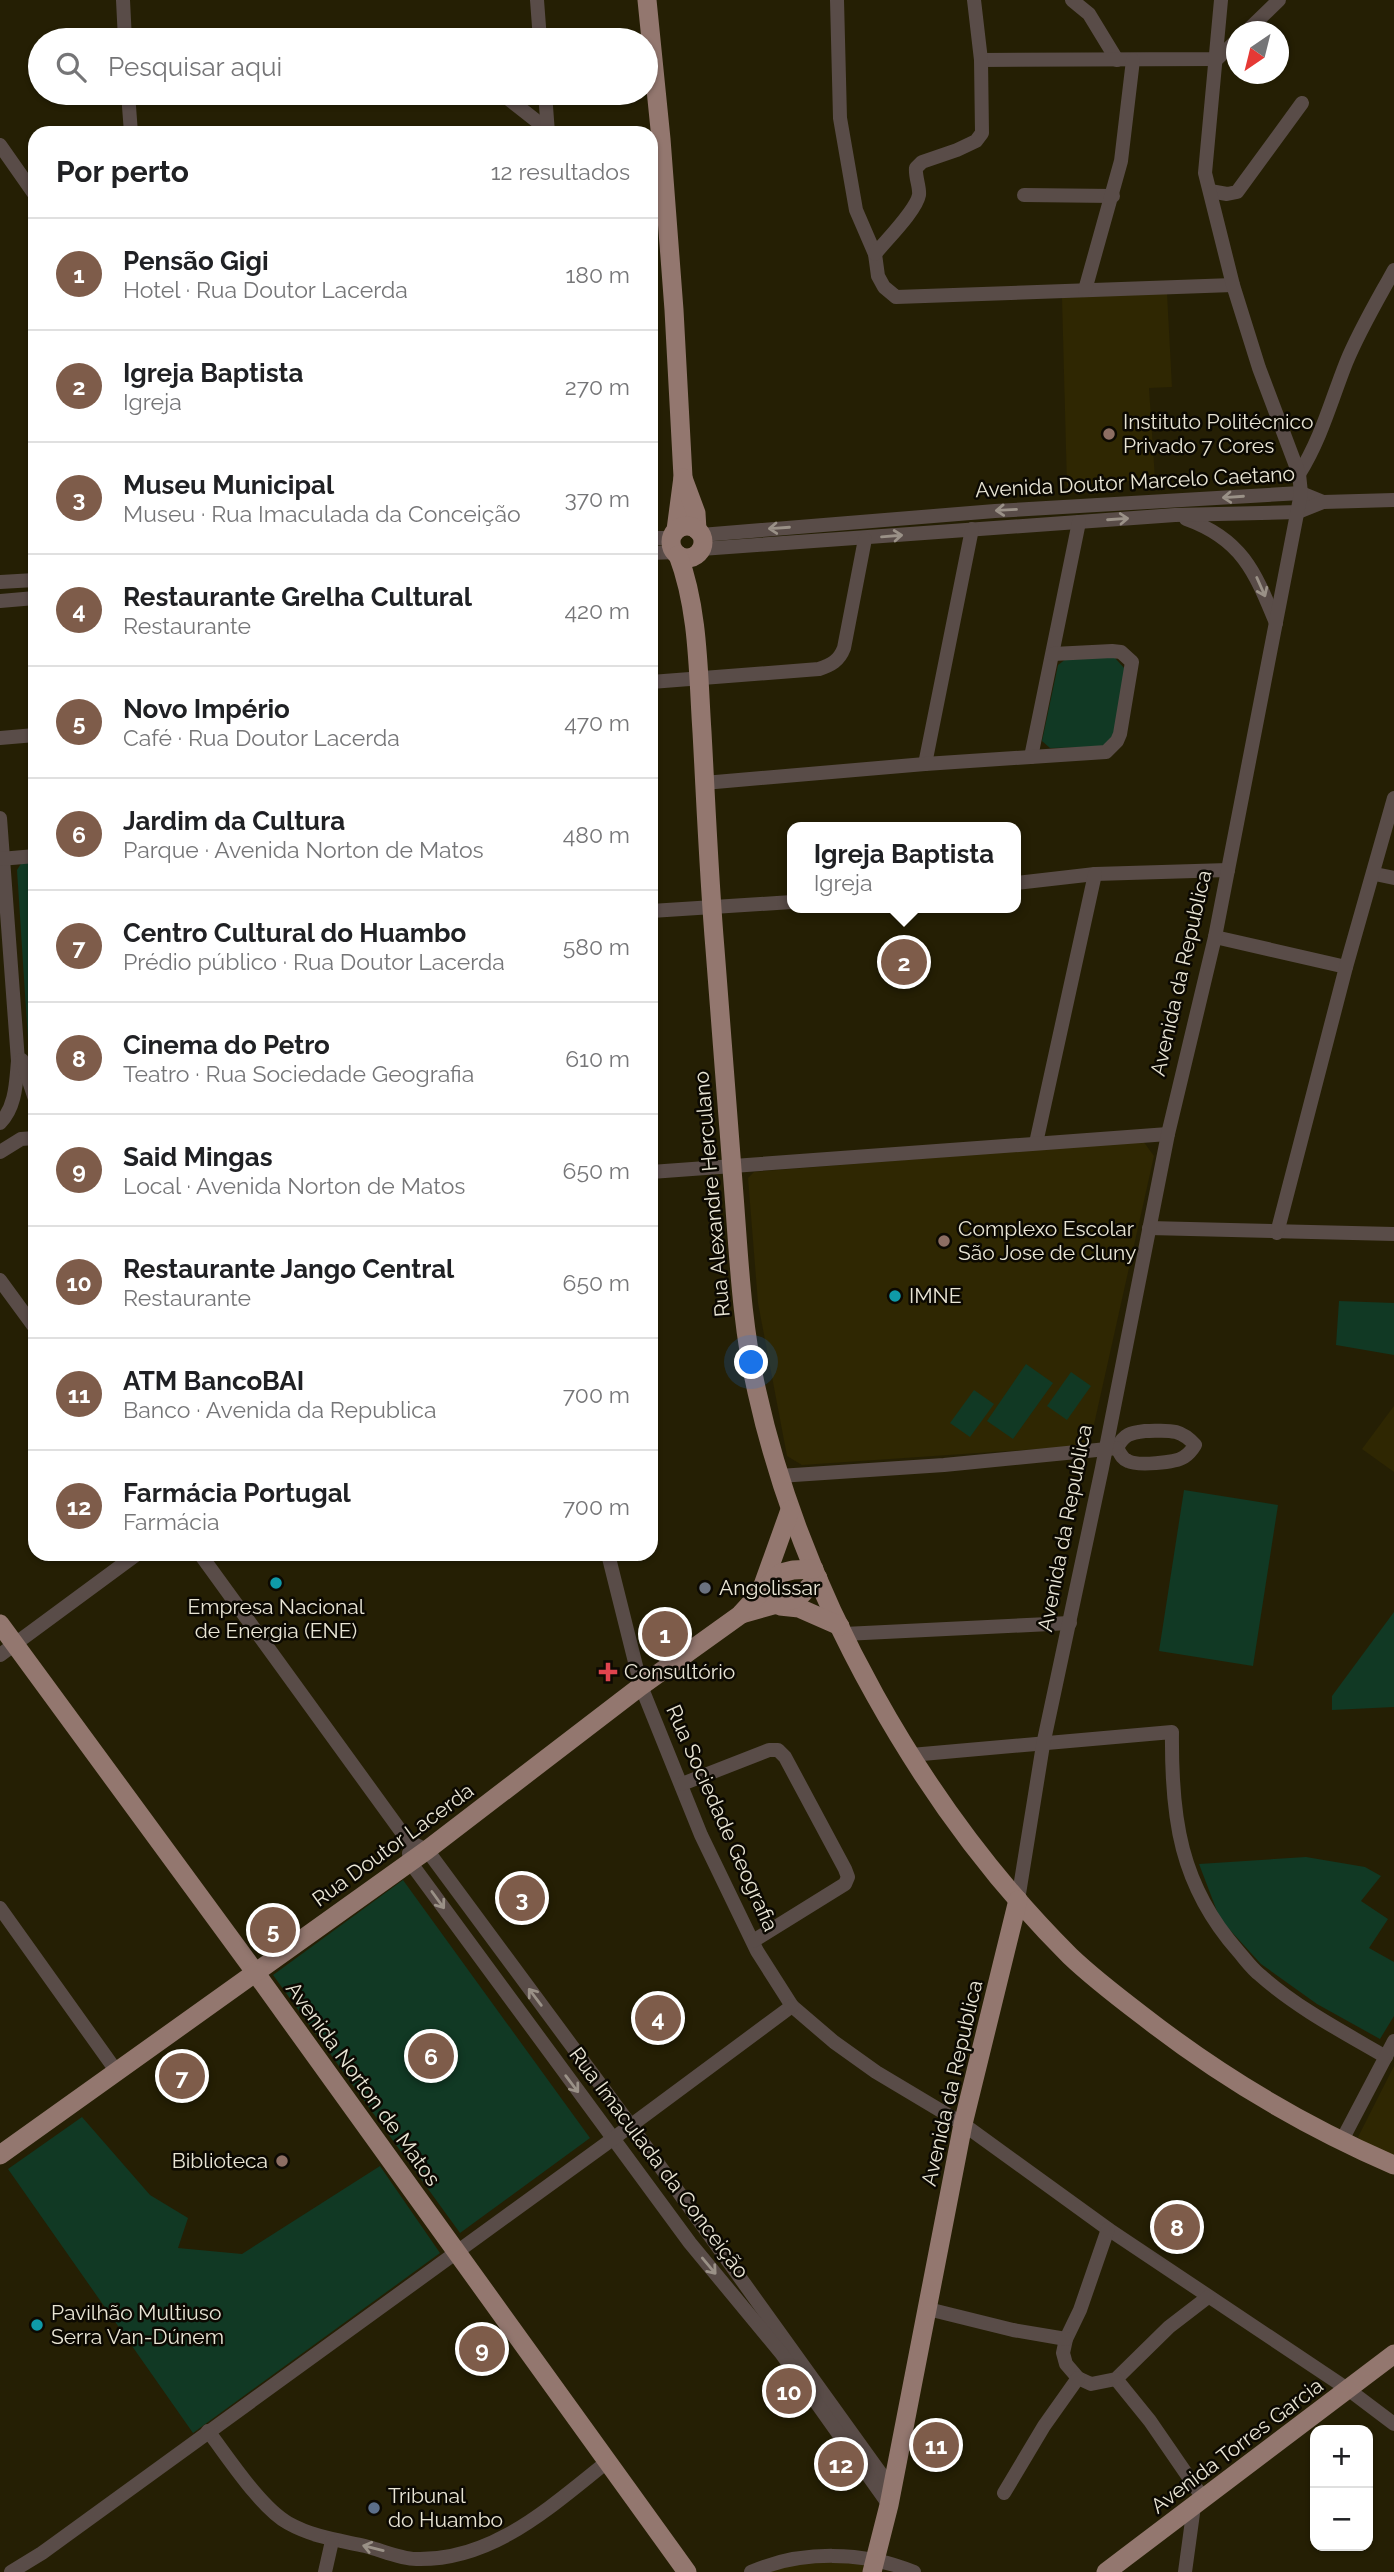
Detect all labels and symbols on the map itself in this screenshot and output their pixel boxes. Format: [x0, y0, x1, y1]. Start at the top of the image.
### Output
north arrow [1226, 21, 1289, 84]
place label: Instituto Politécnico Privado 7 Cores [1123, 409, 1314, 458]
marker: Instituto Politécnico Privado 7 Cores [1101, 426, 1117, 442]
street label: Avenida Doutor Marcelo Caetano [974, 461, 1296, 502]
one-way arrow [1222, 491, 1245, 504]
one-way arrow [994, 504, 1017, 517]
one-way arrow [1107, 512, 1129, 525]
one-way arrow [768, 522, 791, 535]
one-way arrow [880, 529, 902, 542]
one-way arrow [1255, 576, 1268, 598]
street label: Avenida da Republica [1145, 868, 1216, 1078]
pin: 2 [881, 936, 927, 988]
street label: Rua Alexandre Herculano [688, 1070, 735, 1318]
place label: Complexo Escolar São Jose de Cluny [958, 1216, 1136, 1265]
marker: Complexo Escolar São Jose de Cluny [936, 1233, 952, 1249]
place label: IMNE [909, 1283, 962, 1308]
marker: IMNE [887, 1288, 903, 1304]
your location [734, 1345, 768, 1379]
street label: Avenida da Republica [1032, 1422, 1097, 1634]
marker: Empresa Nacional de Energia (ENE) [268, 1575, 284, 1591]
place label: Angolissar [719, 1575, 821, 1600]
marker: Angolissar [697, 1580, 713, 1596]
place label: Empresa Nacional de Energia (ENE) [188, 1594, 365, 1643]
pin: 1 [642, 1608, 688, 1660]
place label: Consultório [624, 1659, 735, 1684]
marker: Consultório [598, 1662, 618, 1682]
street label: Rua Sociedade Geografia [661, 1701, 784, 1935]
street label: Rua Doutor Lacerda [307, 1778, 478, 1912]
pin: 3 [499, 1872, 545, 1924]
one-way arrow [431, 1890, 446, 1909]
pin: 5 [250, 1904, 296, 1956]
street label: Avenida Norton de Matos [281, 1977, 446, 2191]
street label: Avenida da Republica [916, 1978, 987, 2188]
one-way arrow [528, 1988, 542, 2007]
pin: 4 [635, 1992, 681, 2044]
pin: 6 [408, 2030, 454, 2082]
street label: Rua Imaculada da Conceição [564, 2042, 754, 2283]
pin: 7 [159, 2050, 205, 2102]
one-way arrow [565, 2074, 580, 2093]
place label: Biblioteca [172, 2148, 268, 2173]
marker: Biblioteca [274, 2153, 290, 2169]
pin: 8 [1154, 2201, 1200, 2253]
one-way arrow [701, 2256, 717, 2274]
place label: Pavilhão Multiuso Serra Van-Dúnem [51, 2300, 224, 2349]
marker: Pavilhão Multiuso Serra Van-Dúnem [29, 2317, 45, 2333]
pin: 9 [459, 2323, 505, 2375]
pin: 10 [766, 2365, 812, 2417]
street label: Avenida Torres Garcia [1146, 2373, 1328, 2518]
pin: 11 [913, 2419, 959, 2471]
pin: 12 [818, 2438, 864, 2490]
place label: Tribunal do Huambo [388, 2483, 503, 2532]
marker: Tribunal do Huambo [366, 2500, 382, 2516]
one-way arrow [362, 2541, 385, 2554]

